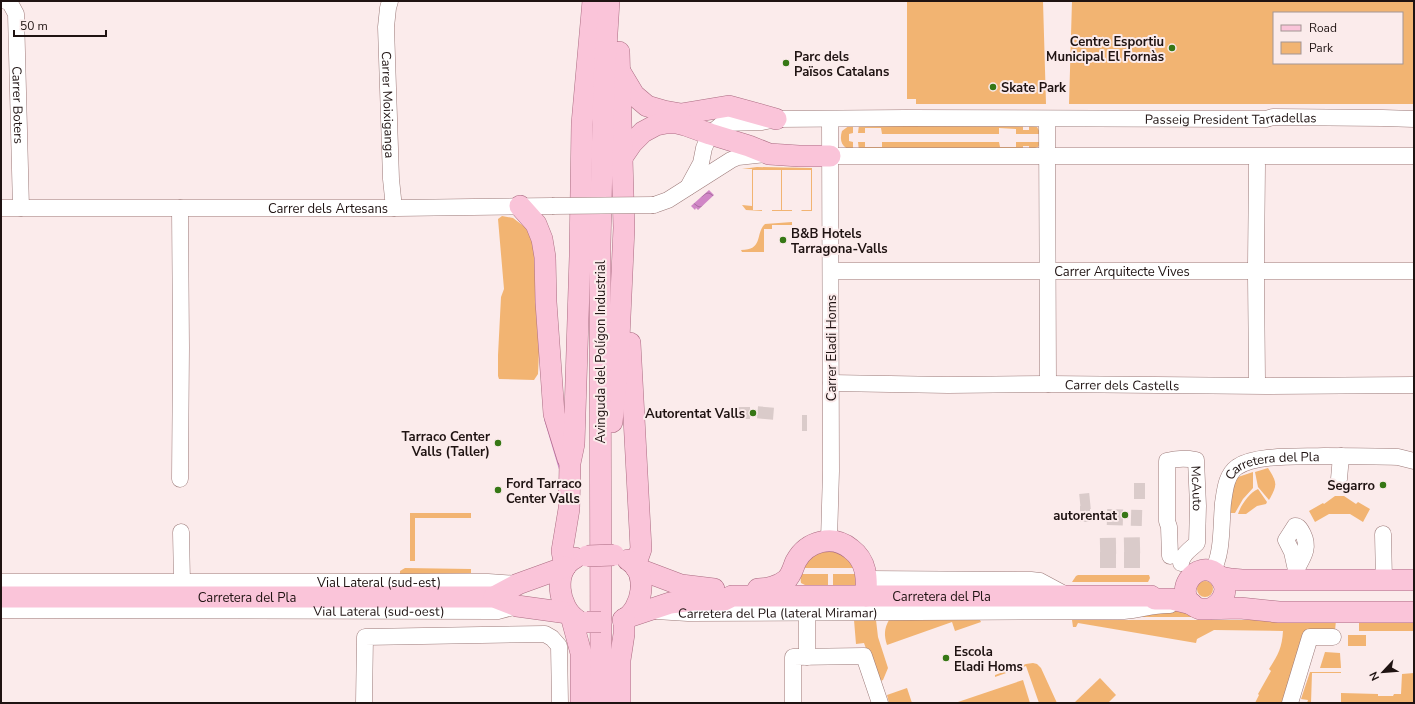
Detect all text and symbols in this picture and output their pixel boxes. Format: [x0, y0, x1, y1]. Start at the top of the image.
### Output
scale bar [14, 12, 106, 38]
legend [1273, 12, 1403, 64]
text: 50 m [20, 18, 48, 34]
text: Road [1309, 20, 1337, 36]
place label: Centre Esportiu Municipal El Fornàs [1046, 33, 1164, 66]
text: Park [1309, 40, 1334, 56]
marker: Centre Esportiu Municipal El Fornàs [1167, 43, 1177, 53]
place label: Parc dels Països Catalans [794, 48, 889, 81]
street label: Carrer Moixiganga [377, 51, 398, 159]
marker: Parc dels Països Catalans [781, 58, 791, 68]
street label: Carrer Boters [7, 66, 27, 144]
place label: Skate Park [1001, 79, 1067, 97]
marker: Skate Park [988, 82, 998, 92]
street label: Passeig President Tarradellas [1145, 109, 1317, 129]
street label: Carrer dels Artesans [268, 200, 388, 218]
place label: B&B Hotels Tarragona-Valls [791, 225, 888, 258]
marker: B&B Hotels Tarragona-Valls [778, 235, 788, 245]
street label: Avinguda del Polígon Industrial [592, 260, 610, 443]
street label: Carrer Arquitecte Vives [1054, 263, 1190, 281]
street label: Carrer Eladi Homs [823, 295, 841, 401]
street label: Carrer dels Castells [1065, 376, 1179, 395]
place label: Autorentat Valls [645, 405, 745, 423]
marker: Autorentat Valls [748, 408, 758, 418]
place label: Tarraco Center Valls (Taller) [401, 428, 491, 461]
marker: Tarraco Center Valls (Taller) [493, 438, 503, 448]
street label: Carretera del Pla [1221, 448, 1320, 483]
street label: McAuto [1186, 465, 1206, 511]
place label: Ford Tarraco Center Valls [506, 475, 582, 508]
place label: Segarro [1327, 477, 1375, 495]
marker: Segarro [1378, 480, 1388, 490]
marker: Ford Tarraco Center Valls [493, 485, 503, 495]
place label: autorentat [1053, 507, 1118, 525]
marker: autorentat [1120, 510, 1130, 520]
street label: Vial Lateral (sud-est) [316, 574, 441, 592]
street label: Carretera del Pla [892, 588, 991, 606]
street label: Carretera del Pla [198, 589, 296, 607]
street label: Vial Lateral (sud-oest) [312, 603, 445, 621]
street label: Carretera del Pla (lateral Miramar) [678, 604, 878, 623]
place label: Escola Eladi Homs [954, 643, 1023, 676]
north arrow [1363, 652, 1403, 692]
marker: Escola Eladi Homs [941, 653, 951, 663]
text: N [1366, 669, 1383, 683]

